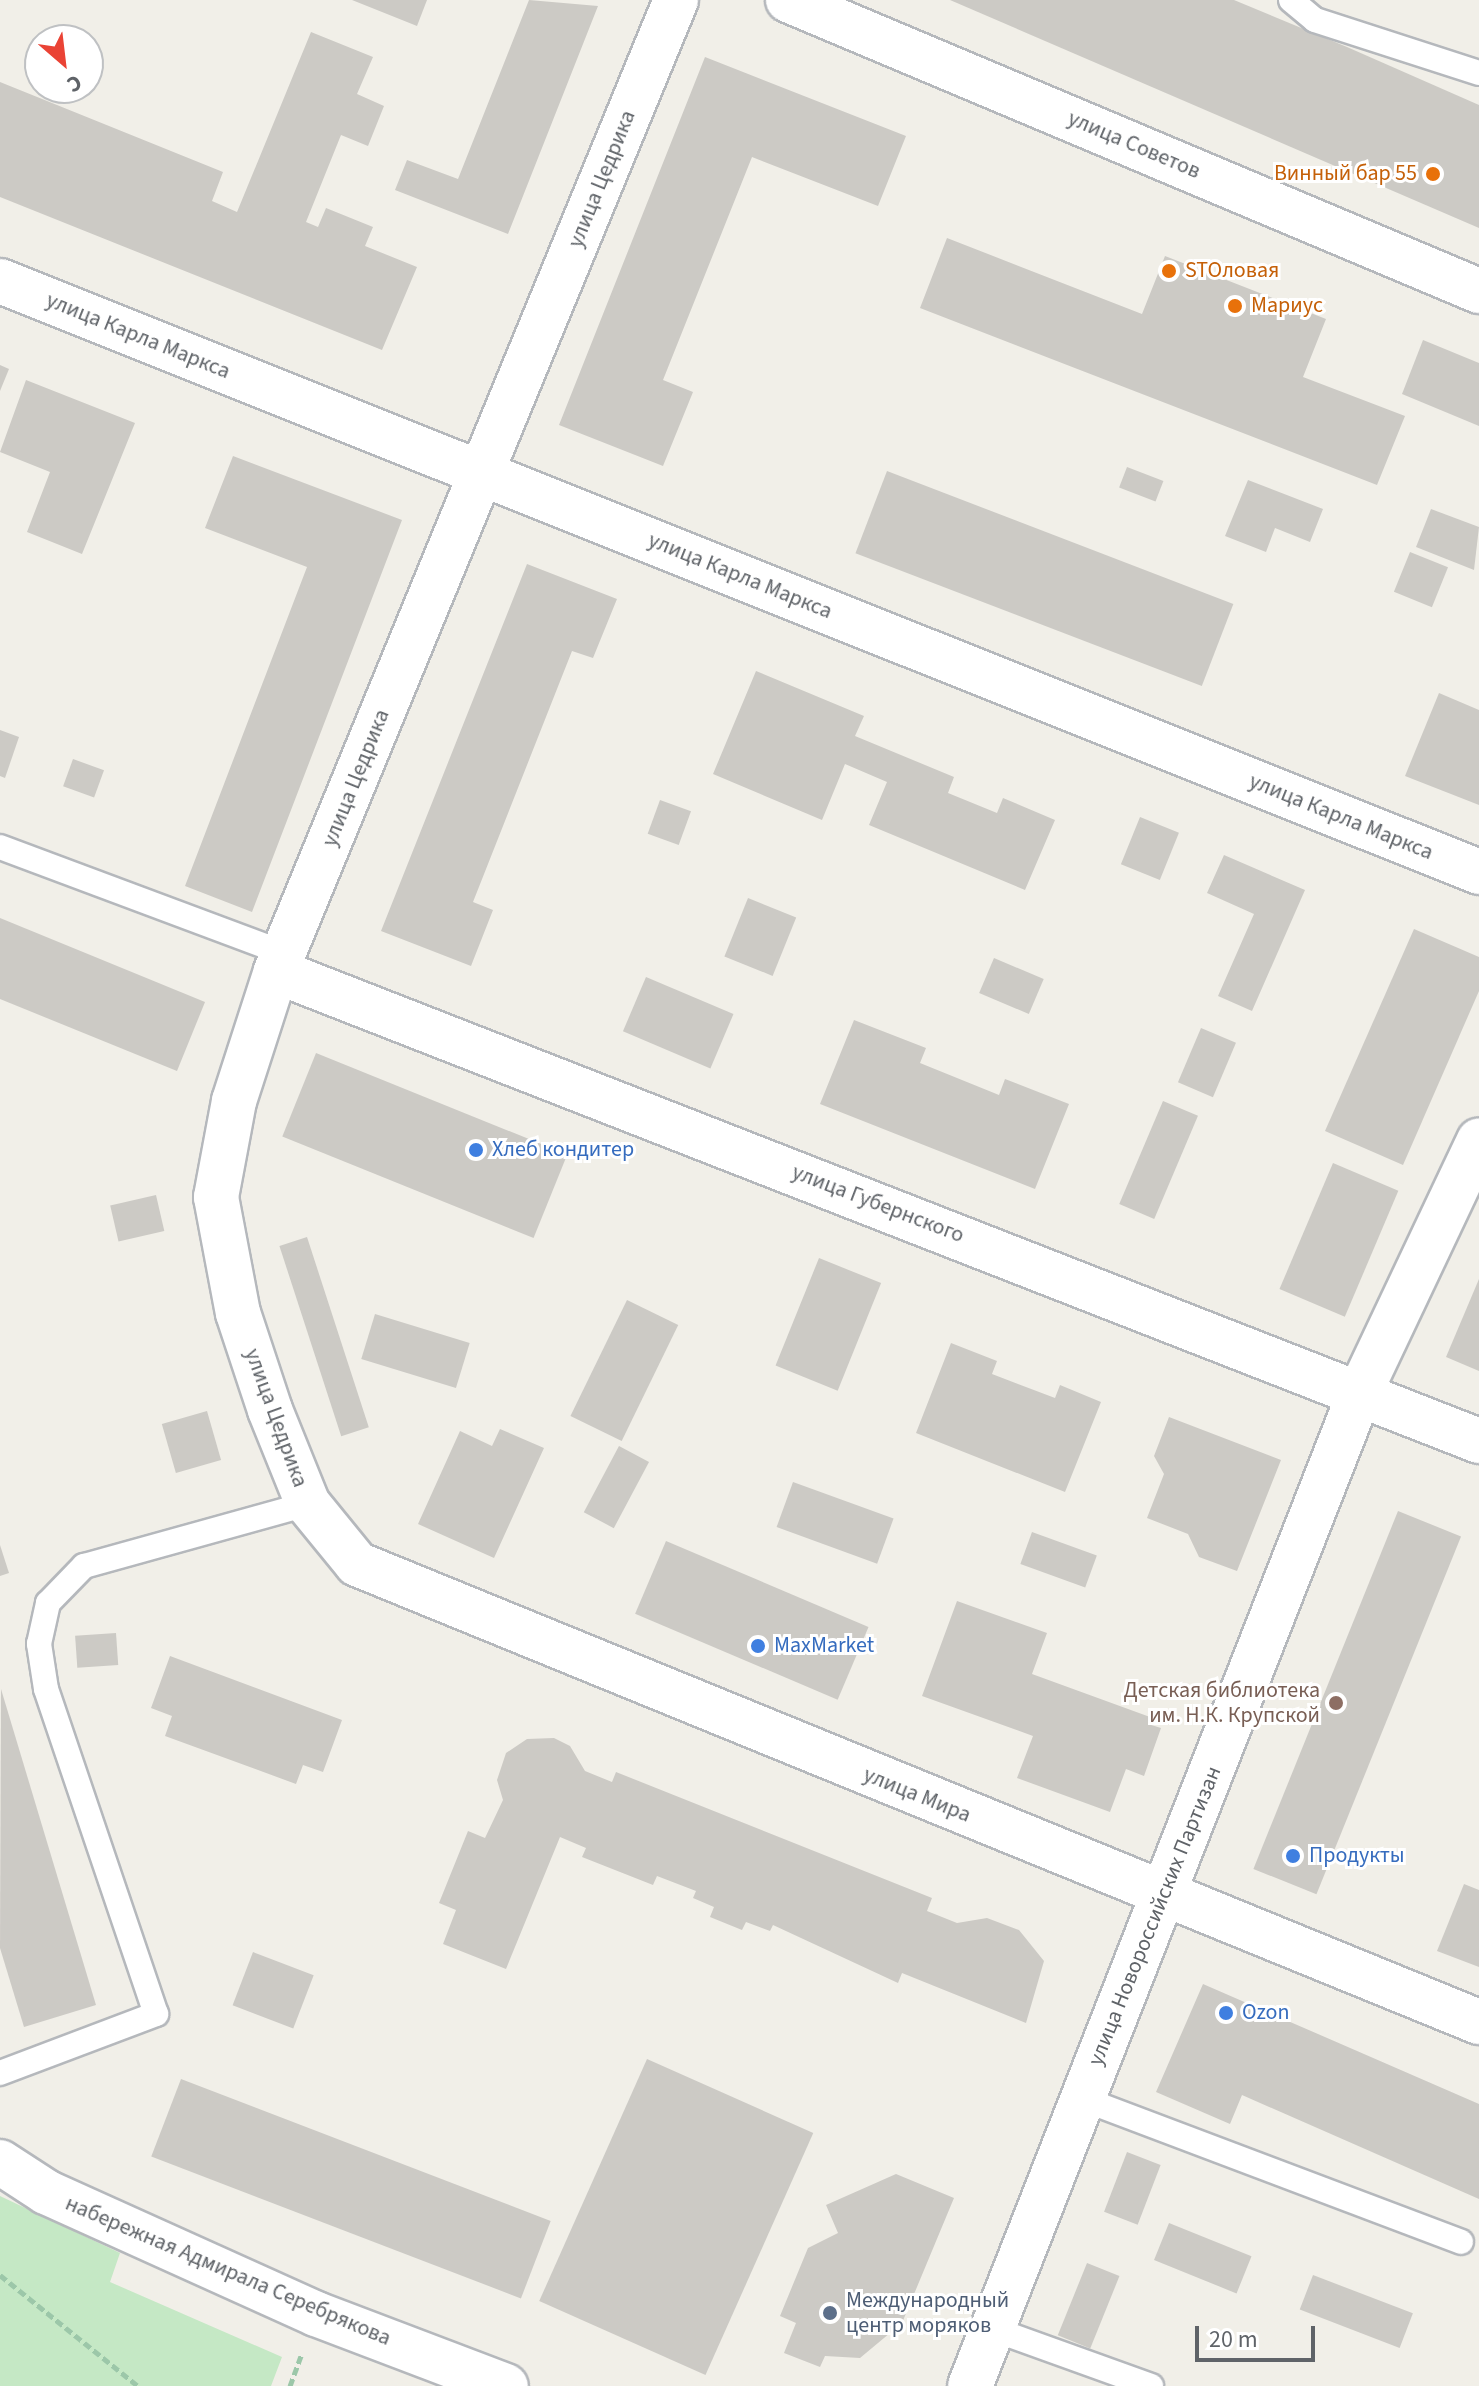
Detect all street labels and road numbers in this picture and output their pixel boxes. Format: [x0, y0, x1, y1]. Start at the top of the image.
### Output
street label: улица Советов [1064, 105, 1204, 185]
street label: улица Цедрика [562, 107, 642, 251]
street label: улица Карла Маркса [42, 287, 234, 385]
street label: улица Карла Маркса [644, 527, 836, 625]
street label: улица Цедрика [316, 706, 396, 850]
street label: улица Карла Маркса [1245, 768, 1437, 866]
street label: улица Губернского [788, 1159, 968, 1249]
street label: улица Цедрика [239, 1345, 313, 1491]
street label: улица Мира [859, 1762, 975, 1828]
street label: улица Новороссийских Партизан [1083, 1762, 1227, 2070]
street label: набережная Адмирала Серебрякова [61, 2190, 395, 2352]

